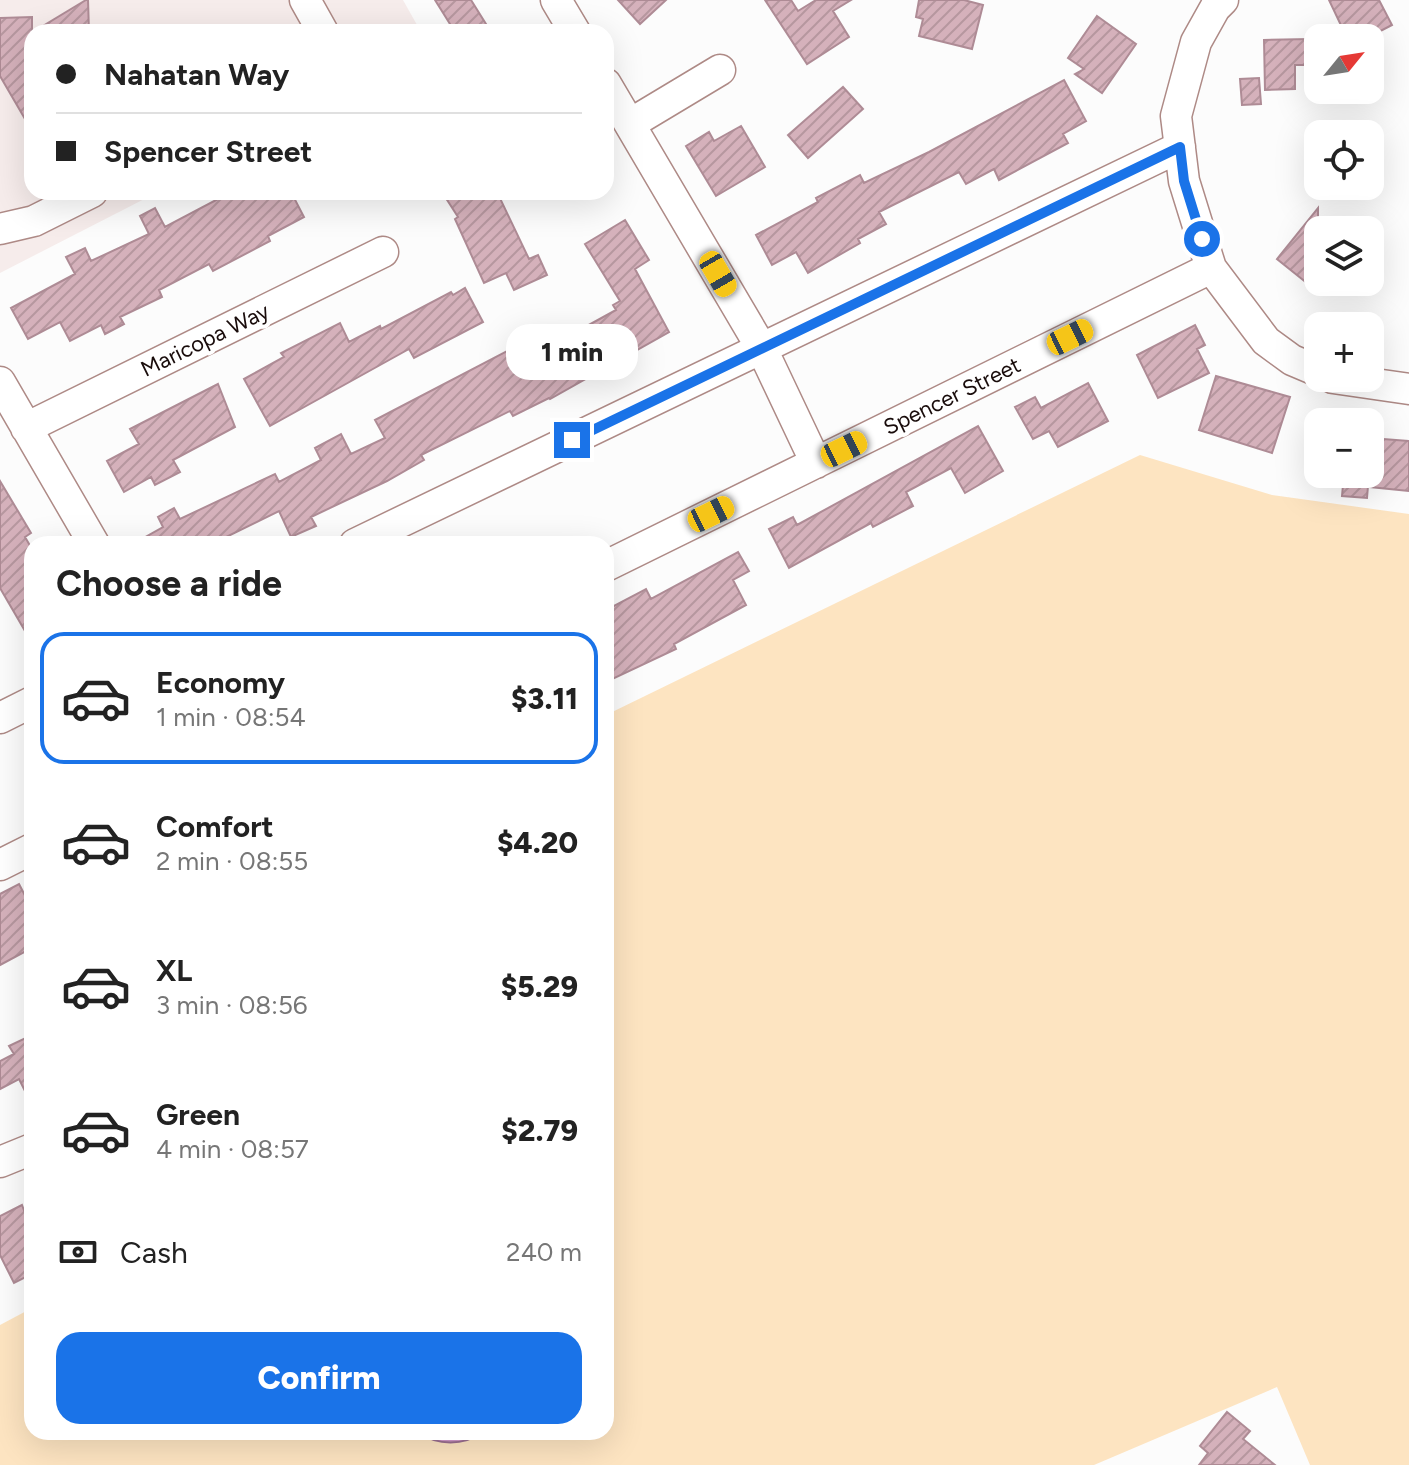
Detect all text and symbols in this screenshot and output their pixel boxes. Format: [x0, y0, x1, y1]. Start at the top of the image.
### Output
north arrow [1304, 24, 1384, 104]
map controls [1304, 24, 1384, 488]
text: Nahatan Way [104, 56, 289, 93]
button: locate [1304, 120, 1384, 200]
text: Spencer Street [104, 133, 312, 170]
button: layers [1304, 216, 1384, 296]
route start [1184, 221, 1220, 257]
car [696, 247, 740, 301]
street label: Maricopa Way [136, 297, 274, 383]
button: + [1304, 312, 1384, 392]
car [1043, 316, 1097, 358]
callout: 1 min [506, 324, 638, 380]
text: 1 min [541, 336, 603, 368]
street label: Spencer Street [879, 351, 1025, 441]
button: − [1304, 408, 1384, 488]
route end [554, 422, 590, 458]
car [817, 428, 871, 470]
car [684, 493, 738, 535]
text: Choose a ride [56, 562, 282, 605]
icon: car [60, 662, 132, 734]
text: Economy [156, 664, 285, 701]
text: $3.11 [511, 680, 578, 717]
text: 1 min · 08:54 [156, 701, 306, 733]
icon: car [60, 806, 132, 878]
text: Comfort [156, 808, 274, 845]
text: $4.20 [497, 824, 578, 861]
text: 2 min · 08:55 [156, 845, 308, 877]
icon: car [60, 950, 132, 1022]
text: XL [156, 952, 192, 989]
text: $5.29 [501, 968, 578, 1005]
text: 3 min · 08:56 [156, 989, 308, 1021]
icon: car [60, 1094, 132, 1166]
text: Green [156, 1096, 240, 1133]
text: $2.79 [501, 1112, 578, 1149]
text: 4 min · 08:57 [156, 1133, 309, 1165]
icon: cash [56, 1230, 100, 1274]
text: Cash [120, 1234, 188, 1271]
text: 240 m [506, 1236, 582, 1268]
button: Confirm [56, 1332, 582, 1424]

